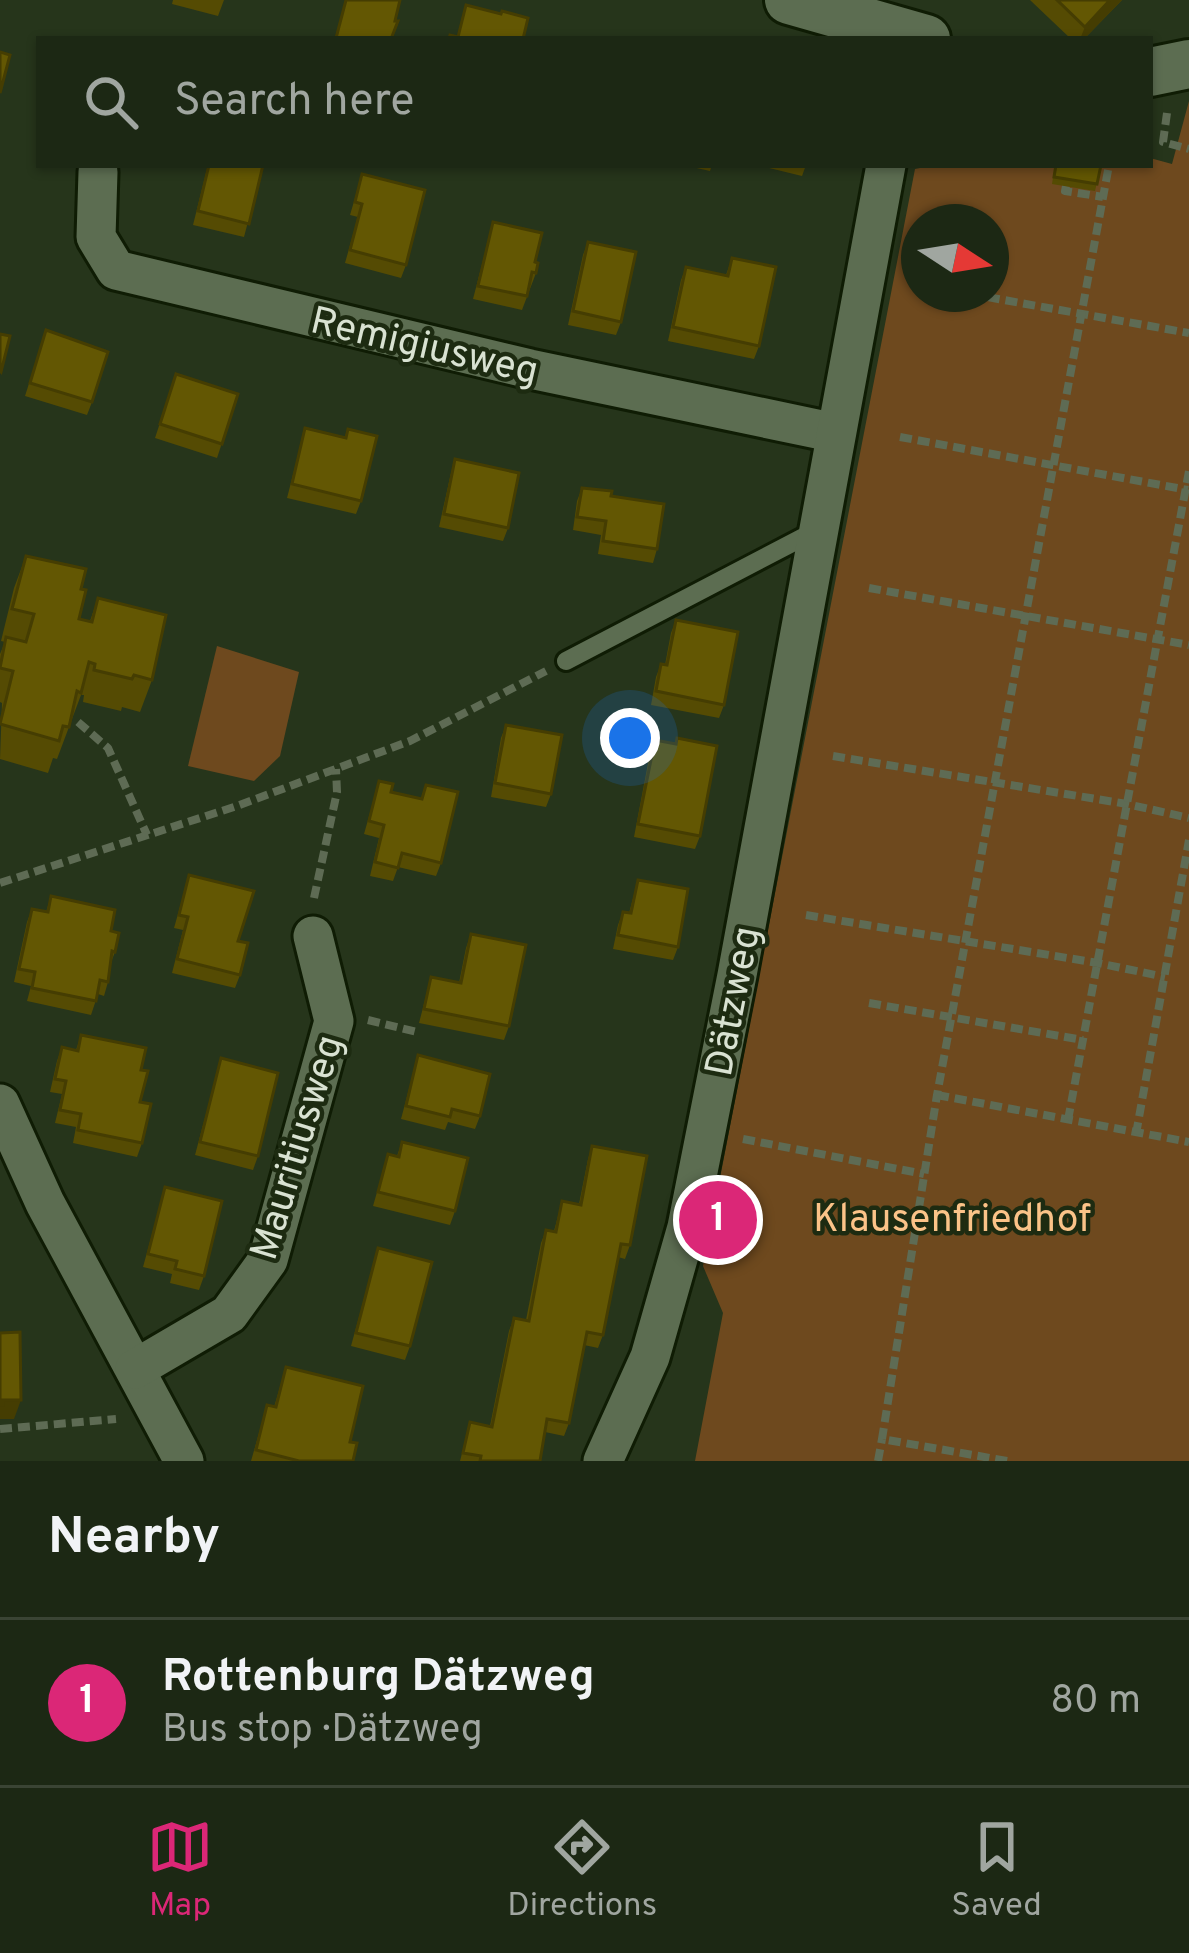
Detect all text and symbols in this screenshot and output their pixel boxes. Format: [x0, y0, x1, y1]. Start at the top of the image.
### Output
search box [36, 36, 1153, 168]
icon: search [78, 69, 144, 135]
text: Search here [174, 74, 414, 131]
north arrow [901, 204, 1009, 312]
street label: Remigiusweg [305, 298, 543, 398]
your location [600, 708, 660, 768]
street label: Dätzweg [697, 923, 774, 1081]
street label: Mauritiusweg [242, 1030, 357, 1267]
pin: 1 [679, 1175, 757, 1265]
park label: Klausenfriedhof [813, 1197, 1091, 1246]
text: Nearby [48, 1507, 220, 1572]
text: Rottenburg Dätzweg [162, 1650, 595, 1707]
text: 1 [79, 1678, 95, 1727]
text: 80 m [1050, 1678, 1141, 1727]
text: Bus stop · Dätzweg [162, 1707, 483, 1756]
tab: Map [147, 1814, 213, 1928]
tab: Directions [507, 1814, 657, 1928]
tab: Saved [951, 1814, 1042, 1928]

